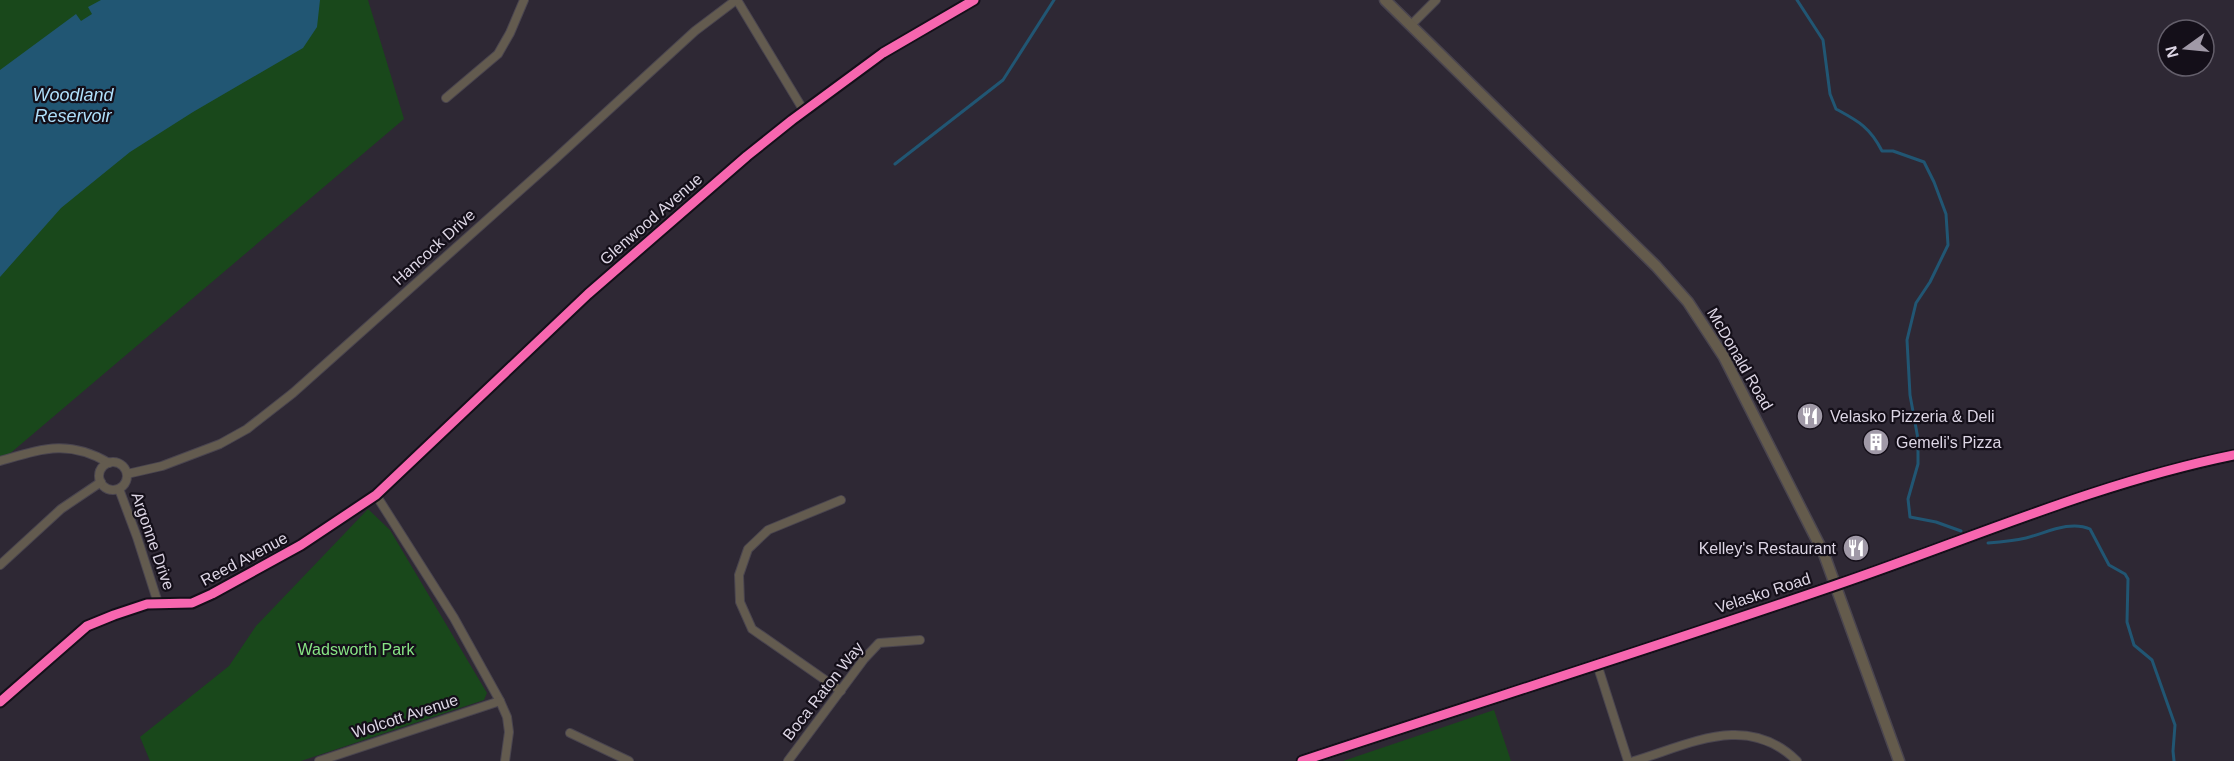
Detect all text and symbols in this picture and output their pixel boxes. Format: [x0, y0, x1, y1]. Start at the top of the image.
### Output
north arrow [2156, 18, 2216, 78]
text: N [2162, 44, 2182, 60]
water label: Woodland Reservoir [32, 85, 115, 126]
street label: Glenwood Avenue [597, 170, 706, 268]
street label: Hancock Drive [390, 206, 478, 288]
street label: McDonald Road [1704, 305, 1776, 413]
restaurant icon: Velasko Pizzeria & Deli [1795, 401, 1825, 431]
place label: Velasko Pizzeria & Deli [1830, 408, 1995, 425]
building icon: Gemeli's Pizza [1861, 427, 1891, 457]
place label: Gemeli's Pizza [1896, 434, 2001, 451]
street label: Argonne Drive [128, 490, 178, 592]
street label: Reed Avenue [198, 529, 290, 589]
restaurant icon: Kelley's Restaurant [1841, 533, 1871, 563]
place label: Kelley's Restaurant [1699, 540, 1837, 557]
street label: Velasko Road [1713, 570, 1813, 616]
street label: Boca Raton Way [780, 639, 866, 743]
park label: Wadsworth Park [298, 641, 415, 658]
street label: Wolcott Avenue [350, 691, 460, 741]

